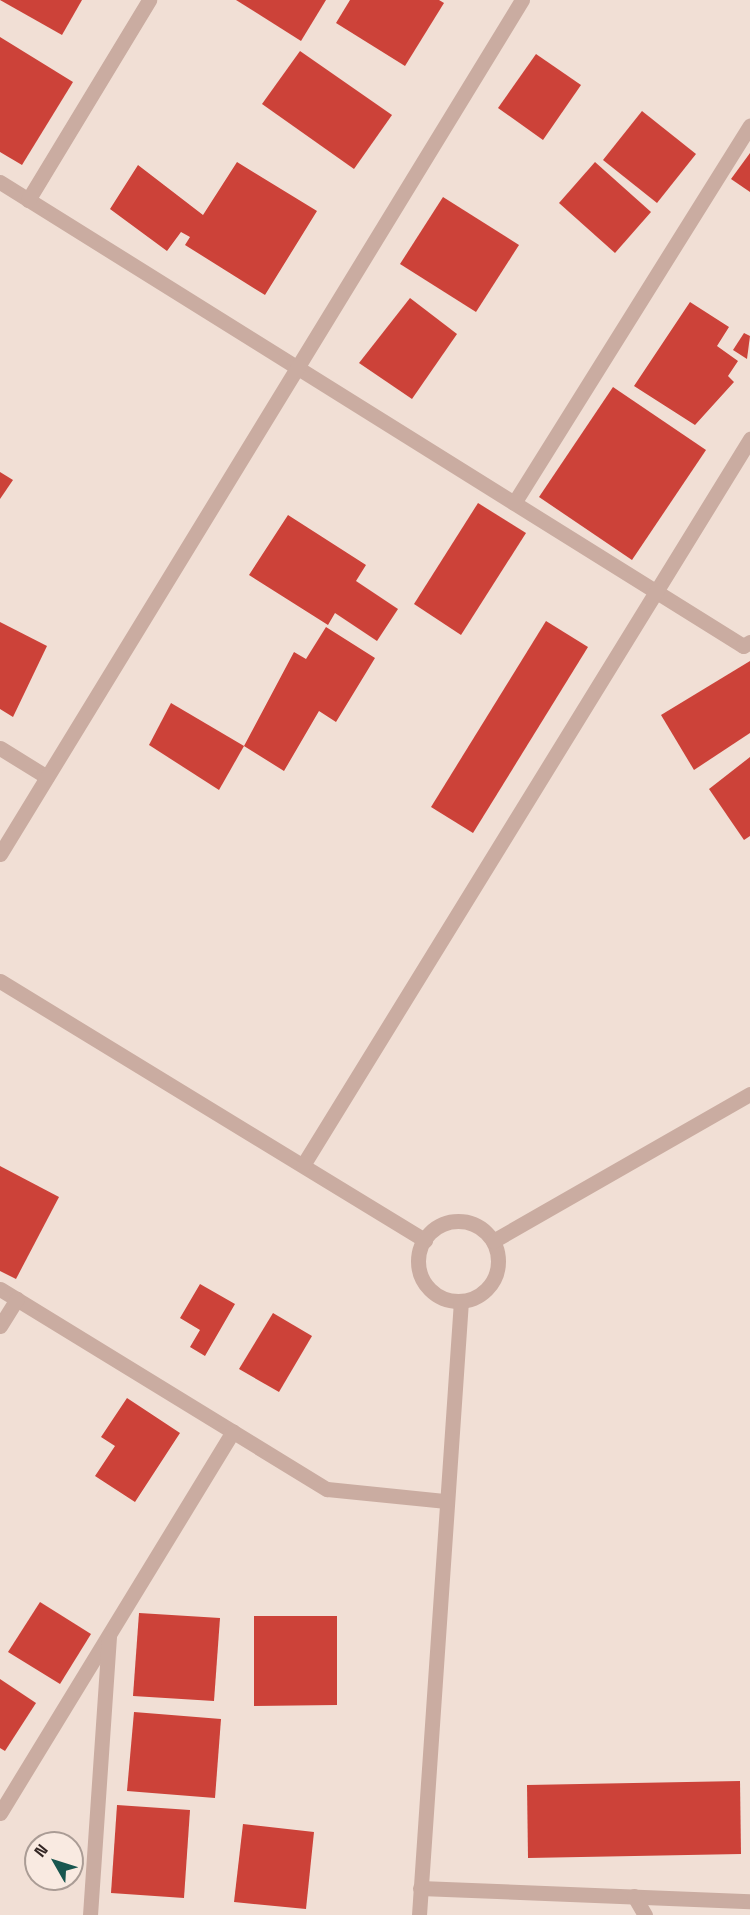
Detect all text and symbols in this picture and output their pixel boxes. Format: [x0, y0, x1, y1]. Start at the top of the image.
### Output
north arrow [24, 1831, 84, 1891]
text: N [30, 1840, 53, 1861]

